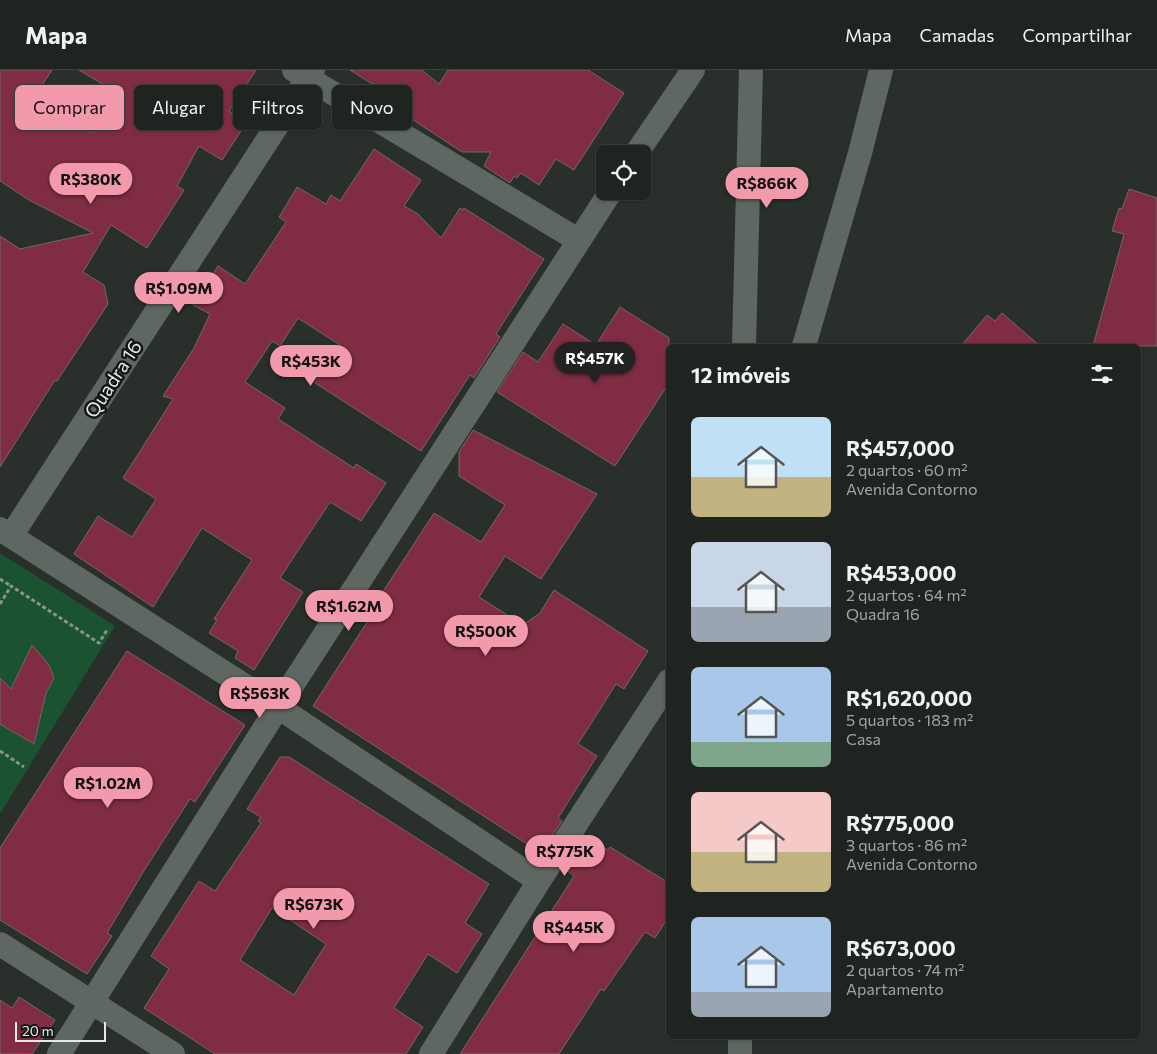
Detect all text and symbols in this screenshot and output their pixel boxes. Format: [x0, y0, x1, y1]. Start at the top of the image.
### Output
text: Mapa [25, 20, 87, 49]
text: Mapa [845, 24, 892, 46]
text: Camadas [920, 24, 994, 46]
text: Compartilhar [1022, 24, 1132, 46]
chip: Comprar [15, 85, 124, 130]
chip: Alugar [134, 85, 223, 130]
chip: Filtros [233, 85, 322, 130]
chip: Novo [332, 85, 412, 130]
map controls [596, 145, 651, 200]
button: locate [596, 145, 651, 200]
pin: R$380K [50, 162, 132, 205]
pin: R$866K [726, 166, 808, 209]
text: R$380K [60, 169, 122, 188]
text: R$866K [736, 173, 798, 192]
pin: R$1.09M [133, 272, 225, 314]
text: R$1.09M [145, 278, 213, 297]
street label: Quadra 16 [79, 336, 146, 422]
pin: R$457K [554, 342, 636, 384]
pin: R$453K [270, 344, 352, 387]
text: R$457K [565, 348, 625, 367]
text: R$453K [281, 351, 341, 370]
icon: filters [1088, 360, 1116, 388]
text: 12 imóveis [691, 362, 790, 387]
text: R$457,000 [846, 435, 954, 460]
icon: home [731, 437, 791, 497]
text: 2 quartos · 60 m² [846, 460, 968, 479]
text: Avenida Contorno [846, 479, 978, 498]
text: R$453,000 [846, 560, 956, 585]
icon: home [731, 562, 791, 622]
text: 2 quartos · 64 m² [846, 585, 967, 604]
pin: R$1.62M [303, 590, 395, 632]
text: R$1.62M [316, 596, 382, 615]
text: Quadra 16 [846, 604, 920, 623]
pin: R$500K [445, 614, 527, 657]
text: R$500K [455, 621, 517, 640]
pin: R$563K [219, 676, 301, 719]
text: R$563K [230, 683, 290, 702]
text: R$1,620,000 [846, 685, 972, 710]
icon: home [731, 687, 791, 747]
text: 5 quartos · 183 m² [846, 710, 973, 729]
text: Casa [846, 729, 881, 748]
pin: R$1.02M [62, 766, 154, 809]
text: R$1.02M [75, 773, 141, 792]
text: R$775,000 [846, 810, 954, 835]
icon: home [731, 812, 791, 872]
pin: R$775K [524, 834, 606, 877]
text: 3 quartos · 86 m² [846, 835, 967, 854]
text: R$775K [536, 841, 594, 860]
text: Avenida Contorno [846, 854, 978, 873]
pin: R$673K [273, 888, 355, 930]
text: R$673K [284, 894, 344, 913]
pin: R$445K [533, 910, 615, 953]
text: R$445K [544, 917, 604, 936]
text: R$673,000 [846, 935, 956, 960]
icon: home [731, 937, 791, 997]
text: 2 quartos · 74 m² [846, 960, 965, 979]
text: Apartamento [846, 979, 944, 998]
scale bar [15, 1019, 106, 1042]
text: 20 m [22, 1022, 54, 1039]

